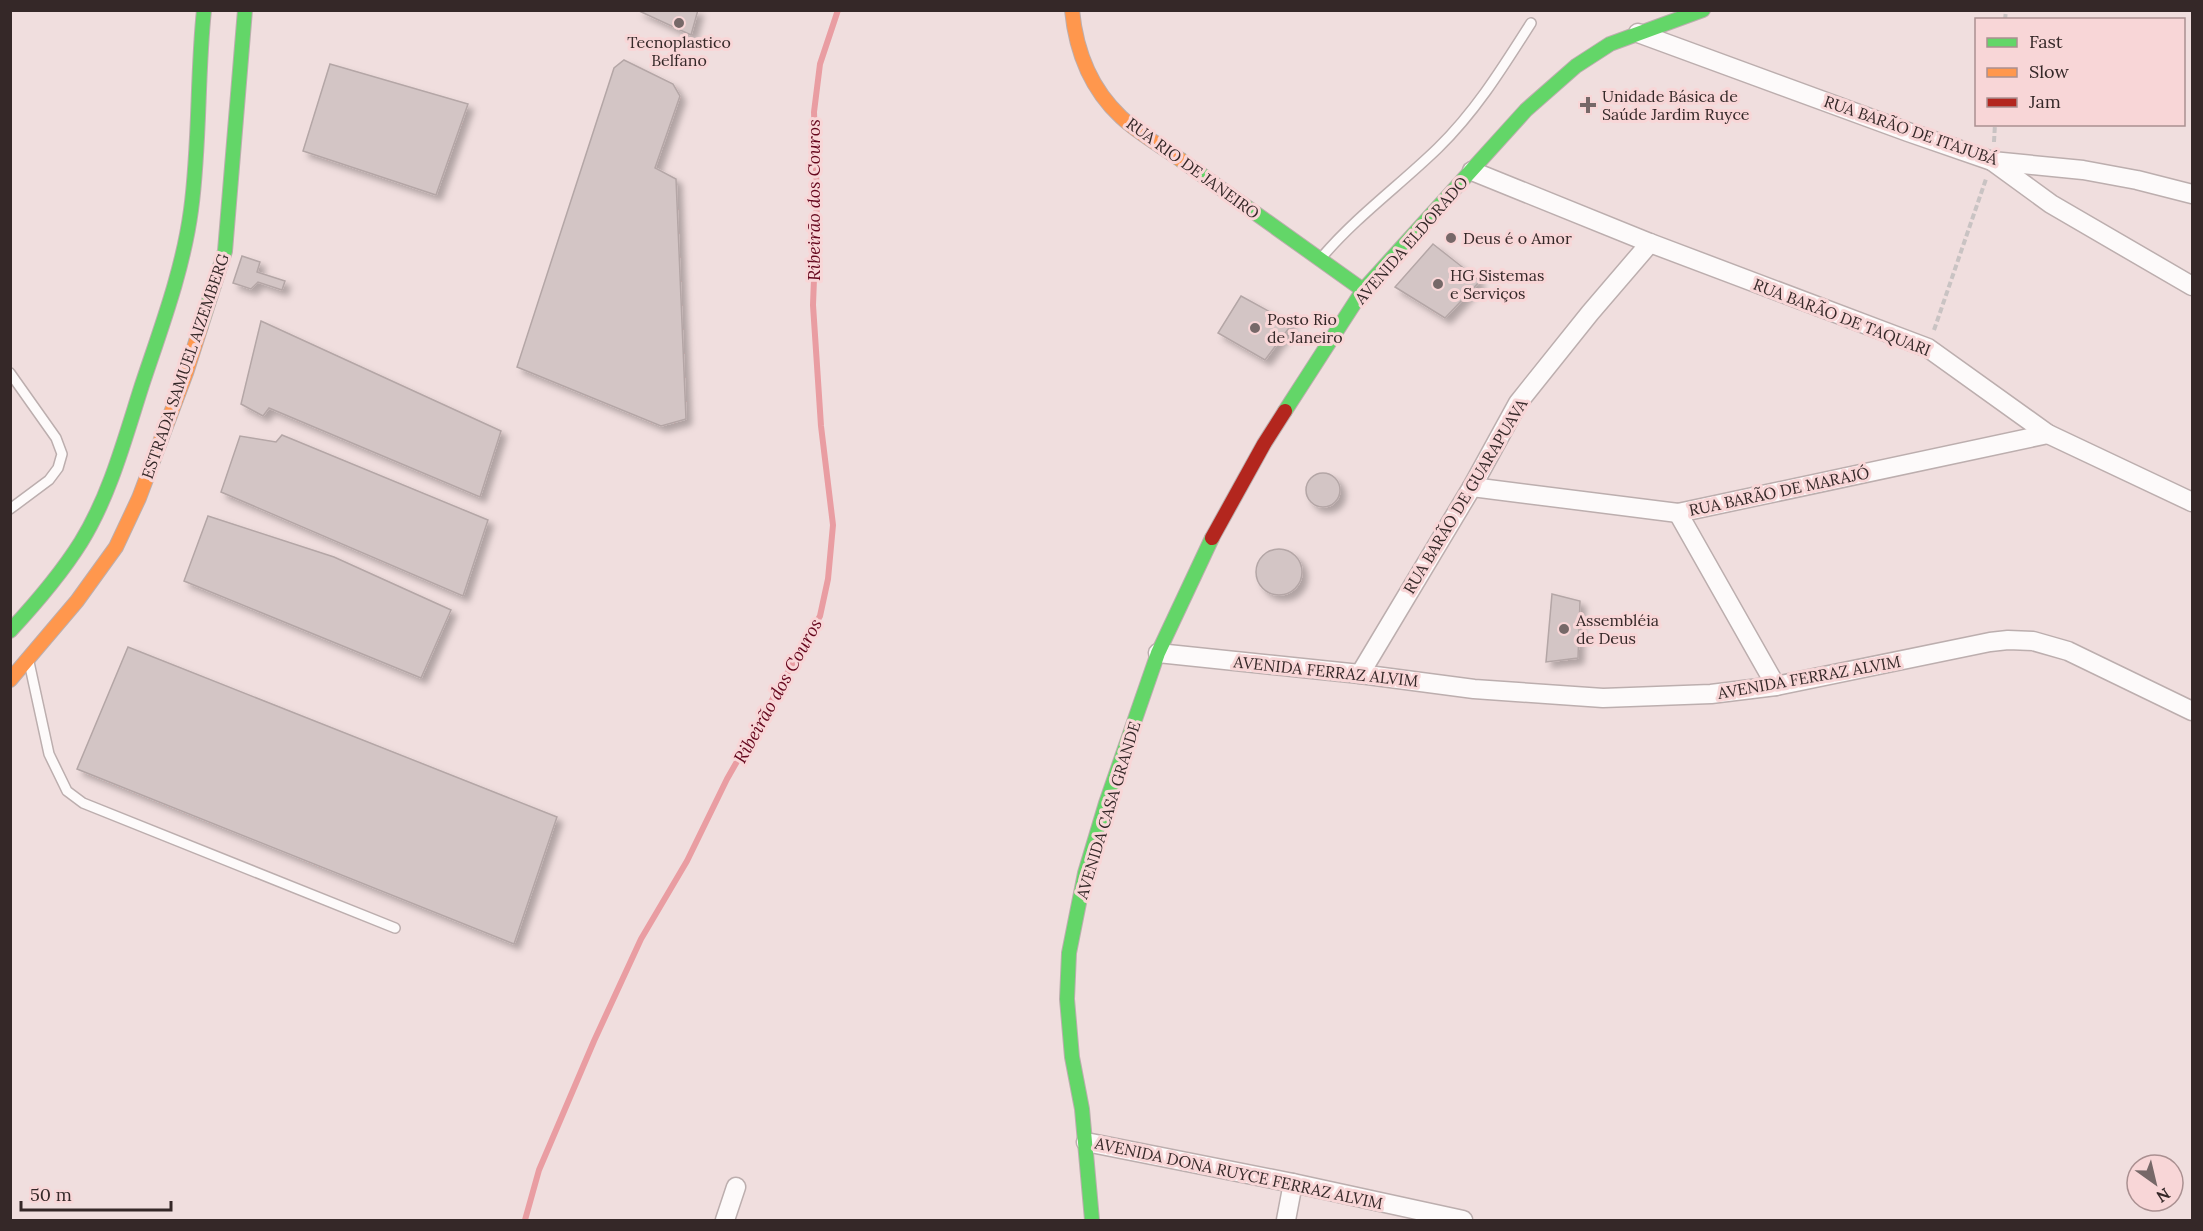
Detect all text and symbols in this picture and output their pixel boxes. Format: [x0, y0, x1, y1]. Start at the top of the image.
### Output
marker: Tecnoplastico Belfano [672, 16, 686, 30]
legend [1975, 18, 2185, 126]
text: Fast [2029, 30, 2063, 53]
place label: Tecnoplastico Belfano [627, 32, 731, 70]
text: Slow [2029, 60, 2069, 83]
place label: Unidade Básica de Saúde Jardim Ruyce [1602, 86, 1750, 124]
text: Jam [2028, 90, 2061, 113]
street label: RUA BARÃO DE ITAJUBÁ [1822, 91, 2001, 169]
marker: Unidade Básica de Saúde Jardim Ruyce [1579, 96, 1597, 114]
street label: RUA RIO DE JANEIRO [1123, 113, 1263, 223]
water label: Ribeirão dos Couros [802, 119, 825, 281]
street label: AVENIDA ELDORADO [1350, 172, 1472, 309]
place label: Deus é o Amor [1463, 228, 1572, 248]
marker: Deus é o Amor [1444, 231, 1458, 245]
street label: ESTRADA SAMUEL AIZEMBERG [137, 251, 233, 481]
place label: HG Sistemas e Serviços [1450, 265, 1544, 303]
street label: RUA BARÃO DE TAQUARI [1750, 274, 1934, 360]
marker: HG Sistemas e Serviços [1431, 277, 1445, 291]
place label: Posto Rio de Janeiro [1267, 309, 1343, 347]
marker: Posto Rio de Janeiro [1248, 321, 1262, 335]
street label: RUA BARÃO DE GUARAPUAVA [1399, 394, 1532, 597]
street label: RUA BARÃO DE MARAJÓ [1687, 462, 1871, 520]
place label: Assembléia de Deus [1575, 610, 1659, 648]
water label: Ribeirão dos Couros [728, 614, 827, 767]
marker: Assembléia de Deus [1557, 622, 1571, 636]
street label: AVENIDA FERRAZ ALVIM [1232, 651, 1420, 691]
street label: AVENIDA FERRAZ ALVIM [1715, 651, 1902, 703]
street label: AVENIDA CASA GRANDE [1071, 719, 1145, 902]
street label: AVENIDA DONA RUYCE FERRAZ ALVIM [1092, 1132, 1385, 1213]
north arrow [2125, 1153, 2185, 1213]
scale bar [21, 1174, 171, 1212]
text: 50 m [30, 1183, 72, 1206]
text: N [2153, 1184, 2174, 1207]

